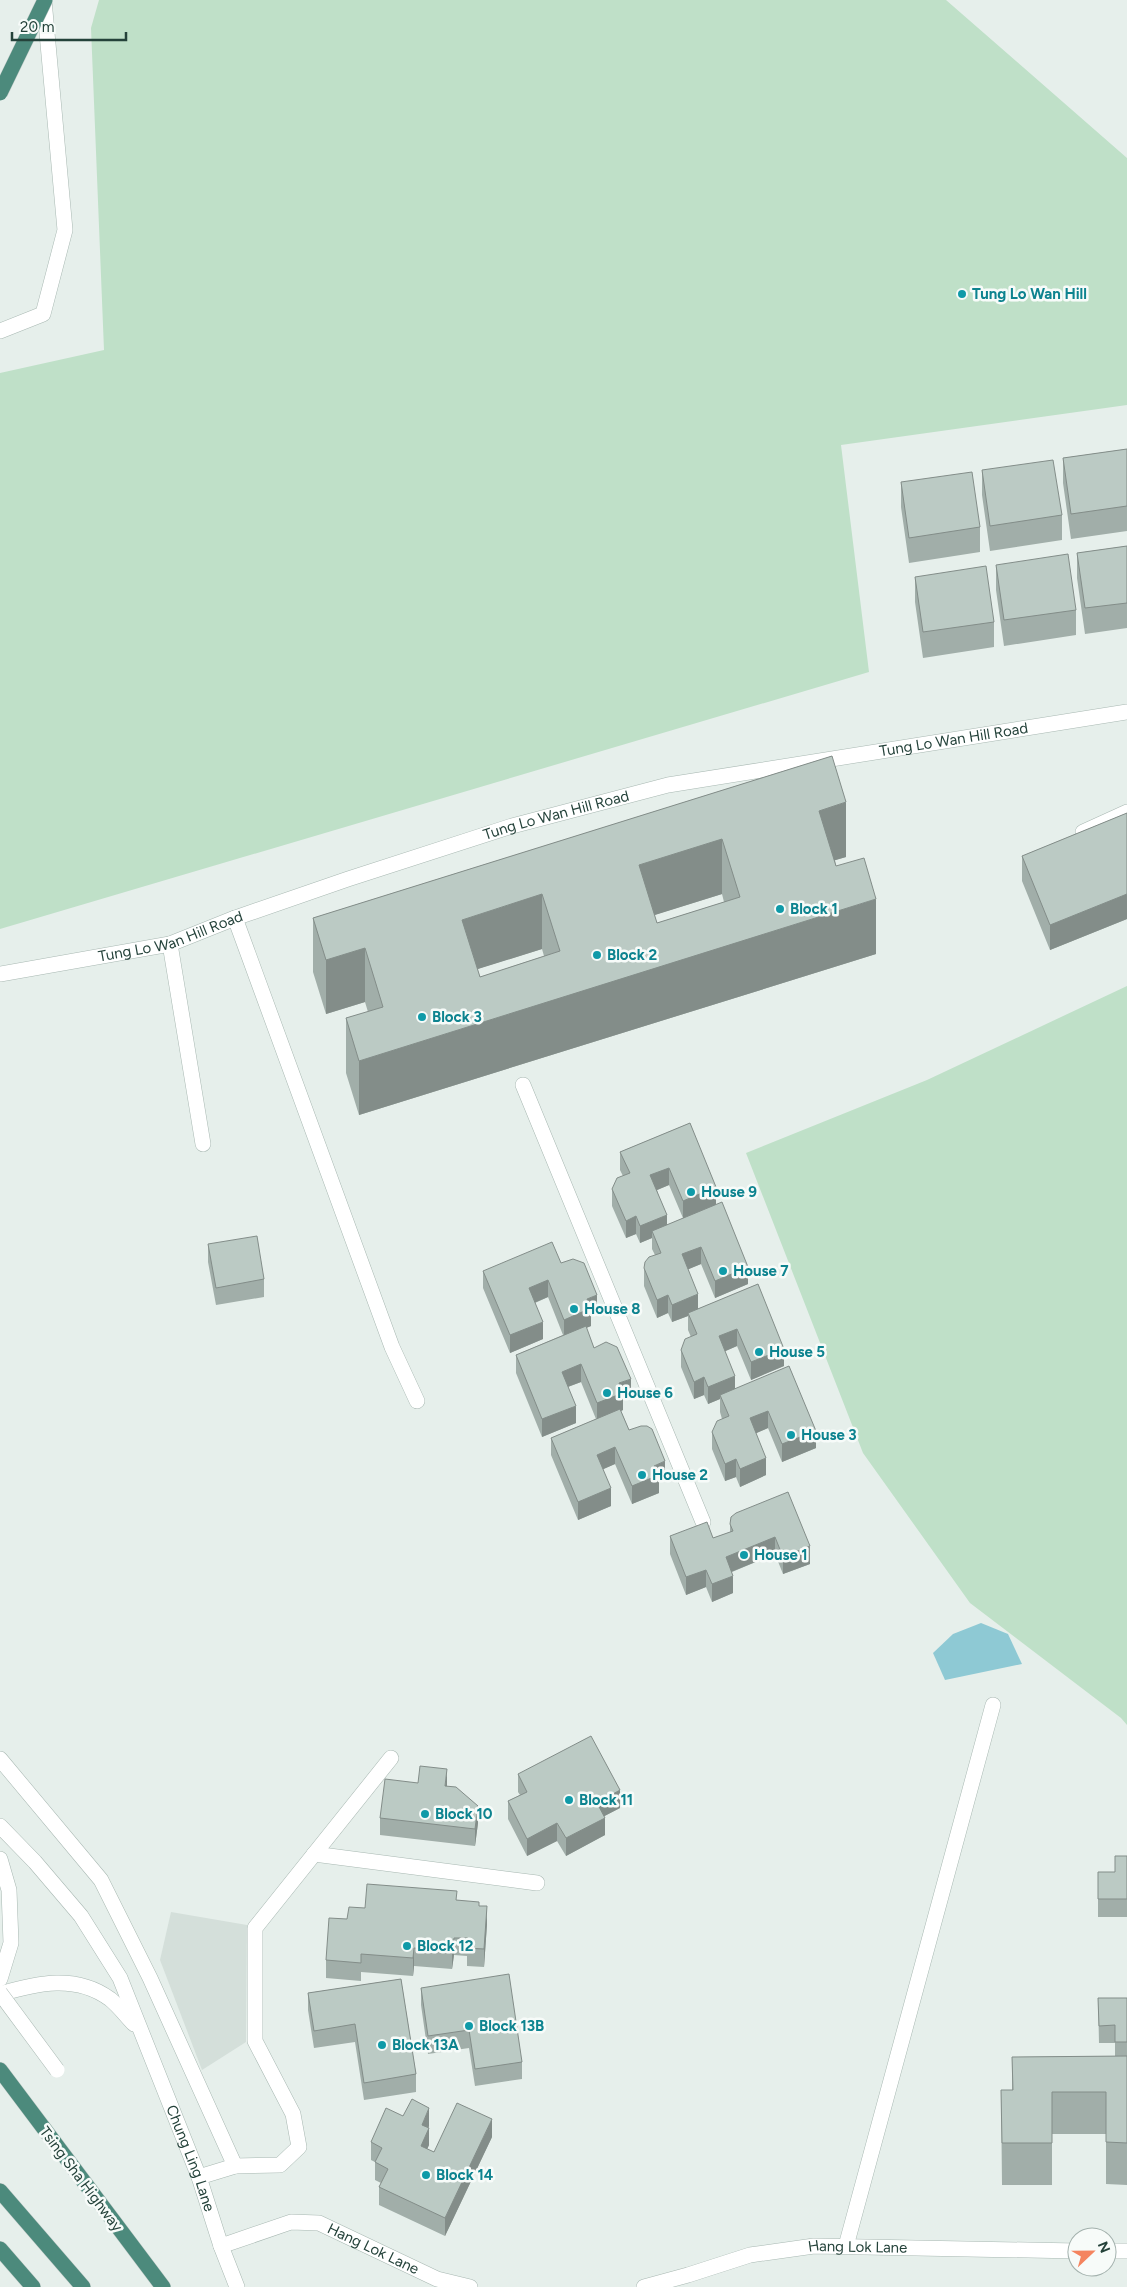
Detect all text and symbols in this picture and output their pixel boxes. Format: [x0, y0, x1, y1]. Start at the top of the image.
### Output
scale bar [12, 10, 126, 42]
text: 20 m [20, 18, 54, 36]
place label: Tung Lo Wan Hill [972, 285, 1087, 303]
marker: Tung Lo Wan Hill [956, 288, 968, 300]
street label: Tung Lo Wan Hill Road [878, 719, 1029, 760]
street label: Tung Lo Wan Hill Road [481, 787, 631, 844]
place label: Block 1 [790, 900, 838, 918]
marker: Block 1 [774, 903, 786, 915]
street label: Tung Lo Wan Hill Road [97, 907, 245, 966]
place label: Block 2 [607, 946, 657, 964]
marker: Block 2 [591, 949, 603, 961]
place label: Block 3 [432, 1008, 482, 1026]
marker: Block 3 [416, 1011, 428, 1023]
place label: House 9 [701, 1183, 757, 1201]
marker: House 9 [685, 1186, 697, 1198]
place label: House 7 [733, 1262, 789, 1280]
marker: House 7 [717, 1265, 729, 1277]
place label: House 8 [584, 1300, 641, 1318]
marker: House 8 [568, 1303, 580, 1315]
place label: House 5 [769, 1343, 825, 1361]
marker: House 5 [753, 1346, 765, 1358]
place label: House 6 [617, 1384, 673, 1402]
marker: House 6 [601, 1387, 613, 1399]
place label: House 3 [801, 1426, 857, 1444]
marker: House 3 [785, 1429, 797, 1441]
place label: House 2 [652, 1466, 708, 1484]
marker: House 2 [636, 1469, 648, 1481]
place label: House 1 [754, 1546, 808, 1564]
marker: House 1 [738, 1549, 750, 1561]
place label: Block 11 [579, 1791, 633, 1809]
marker: Block 11 [563, 1794, 575, 1806]
place label: Block 10 [435, 1805, 493, 1823]
marker: Block 10 [419, 1808, 431, 1820]
place label: Block 12 [417, 1937, 474, 1955]
marker: Block 12 [401, 1940, 413, 1952]
place label: Block 13B [479, 2017, 544, 2035]
marker: Block 13B [463, 2020, 475, 2032]
place label: Block 13A [392, 2036, 459, 2054]
marker: Block 13A [376, 2039, 388, 2051]
street label: Chung Ling Lane [162, 2102, 218, 2214]
street label: Tsing Sha Highway [36, 2123, 126, 2235]
place label: Block 14 [436, 2166, 494, 2184]
marker: Block 14 [420, 2169, 432, 2181]
street label: Hang Lok Lane [324, 2219, 422, 2278]
north arrow [1067, 2227, 1117, 2277]
street label: Hang Lok Lane [807, 2236, 907, 2257]
text: N [1094, 2239, 1113, 2256]

